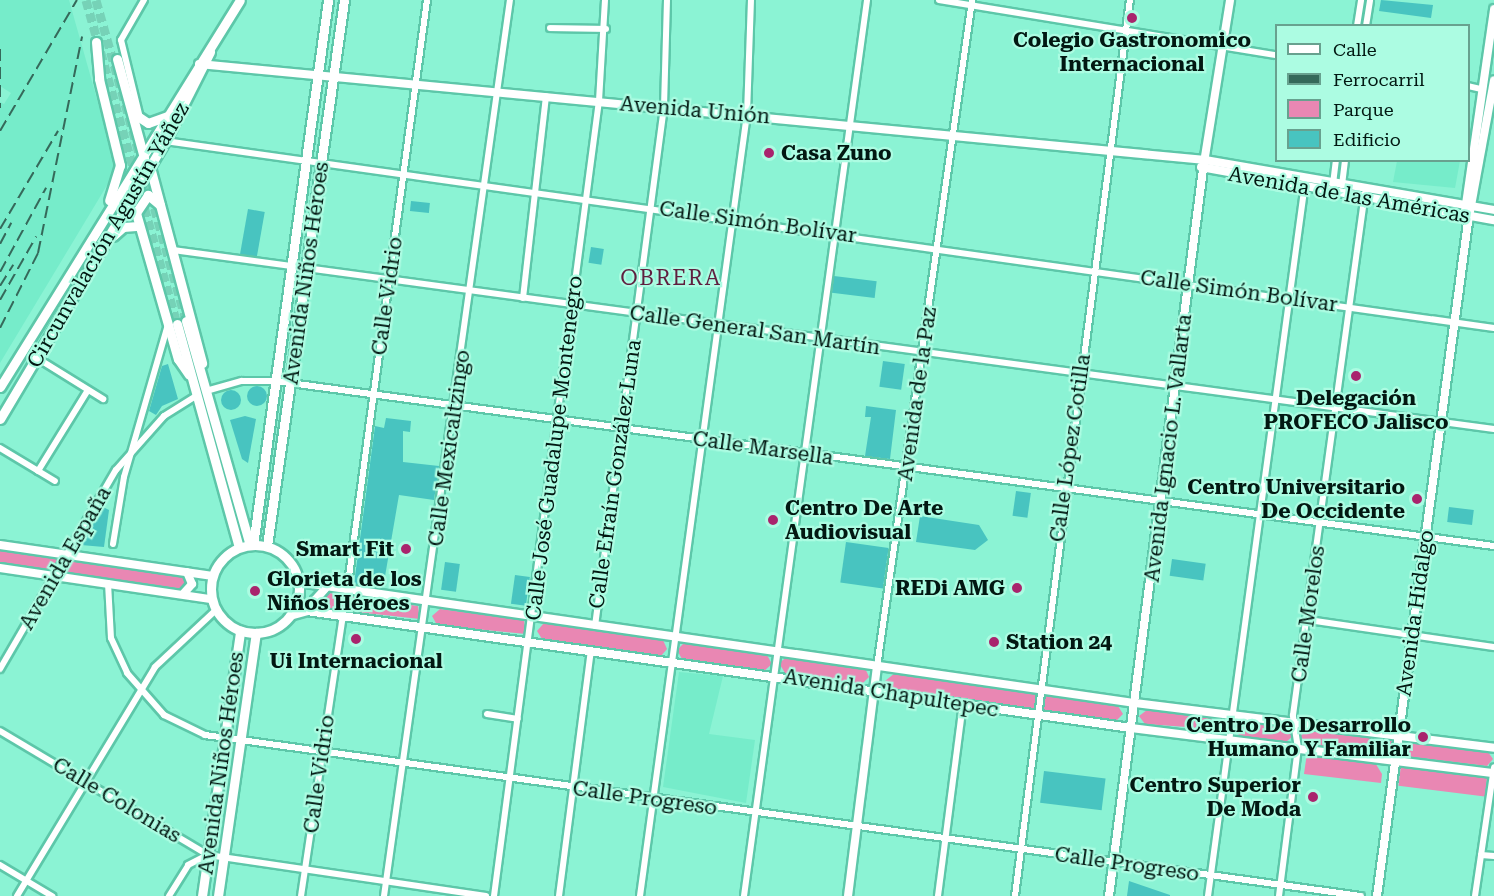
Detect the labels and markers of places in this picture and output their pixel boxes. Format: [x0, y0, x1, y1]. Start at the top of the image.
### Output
marker: Colegio Gastronomico Internacional [1125, 11, 1139, 25]
place label: Colegio Gastronomico Internacional [1013, 27, 1251, 77]
place label: Casa Zuno [781, 140, 892, 166]
marker: Casa Zuno [762, 146, 776, 160]
marker: Delegación PROFECO Jalisco [1349, 369, 1363, 383]
place label: Delegación PROFECO Jalisco [1264, 385, 1448, 435]
place label: Centro Universitario De Occidente [1187, 474, 1405, 524]
marker: Centro Universitario De Occidente [1410, 492, 1424, 506]
place label: Centro De Arte Audiovisual [785, 495, 943, 545]
marker: Centro De Arte Audiovisual [766, 513, 780, 527]
place label: Smart Fit [296, 536, 394, 562]
marker: Smart Fit [399, 542, 413, 556]
place label: Glorieta de los Niños Héroes [267, 566, 422, 616]
place label: REDi AMG [895, 575, 1005, 601]
marker: REDi AMG [1010, 581, 1024, 595]
marker: Glorieta de los Niños Héroes [248, 584, 262, 598]
place label: Station 24 [1006, 629, 1112, 655]
marker: Ui Internacional [349, 632, 363, 646]
marker: Station 24 [987, 635, 1001, 649]
place label: Ui Internacional [269, 648, 443, 674]
place label: Centro De Desarrollo Humano Y Familiar [1186, 712, 1411, 762]
marker: Centro De Desarrollo Humano Y Familiar [1416, 730, 1430, 744]
place label: Centro Superior De Moda [1130, 772, 1301, 822]
marker: Centro Superior De Moda [1306, 790, 1320, 804]

